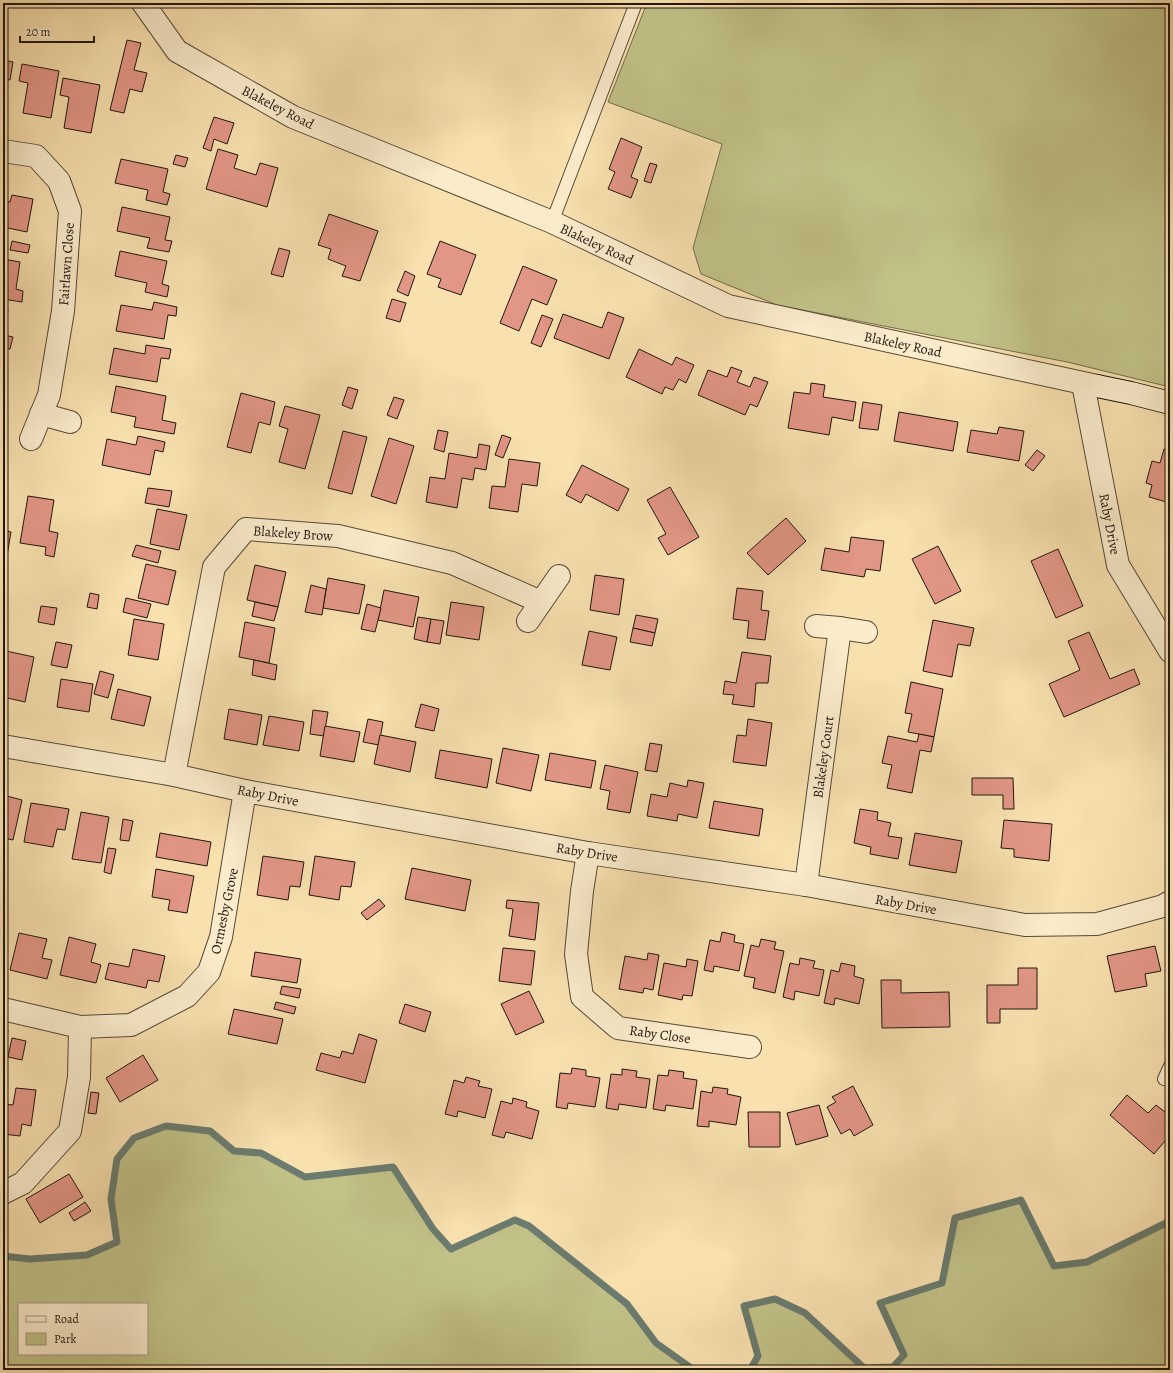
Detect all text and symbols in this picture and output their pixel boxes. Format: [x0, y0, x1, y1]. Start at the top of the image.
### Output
scale bar [20, 18, 94, 44]
text: 20 m [26, 24, 50, 40]
street label: Blakeley Road [238, 81, 318, 134]
street label: Blakeley Road [557, 219, 637, 270]
street label: Fairlawn Close [54, 222, 79, 306]
street label: Blakeley Road [862, 327, 944, 362]
street label: Raby Drive [1094, 492, 1125, 556]
street label: Blakeley Brow [252, 521, 334, 546]
street label: Blakeley Court [808, 714, 839, 799]
street label: Raby Drive [236, 780, 300, 811]
street label: Raby Drive [555, 838, 619, 867]
street label: Ormesby Grove [206, 866, 243, 956]
street label: Raby Drive [874, 890, 938, 919]
street label: Raby Close [628, 1021, 692, 1048]
legend [18, 1303, 148, 1355]
text: Road [54, 1311, 80, 1327]
text: Park [54, 1331, 77, 1347]

